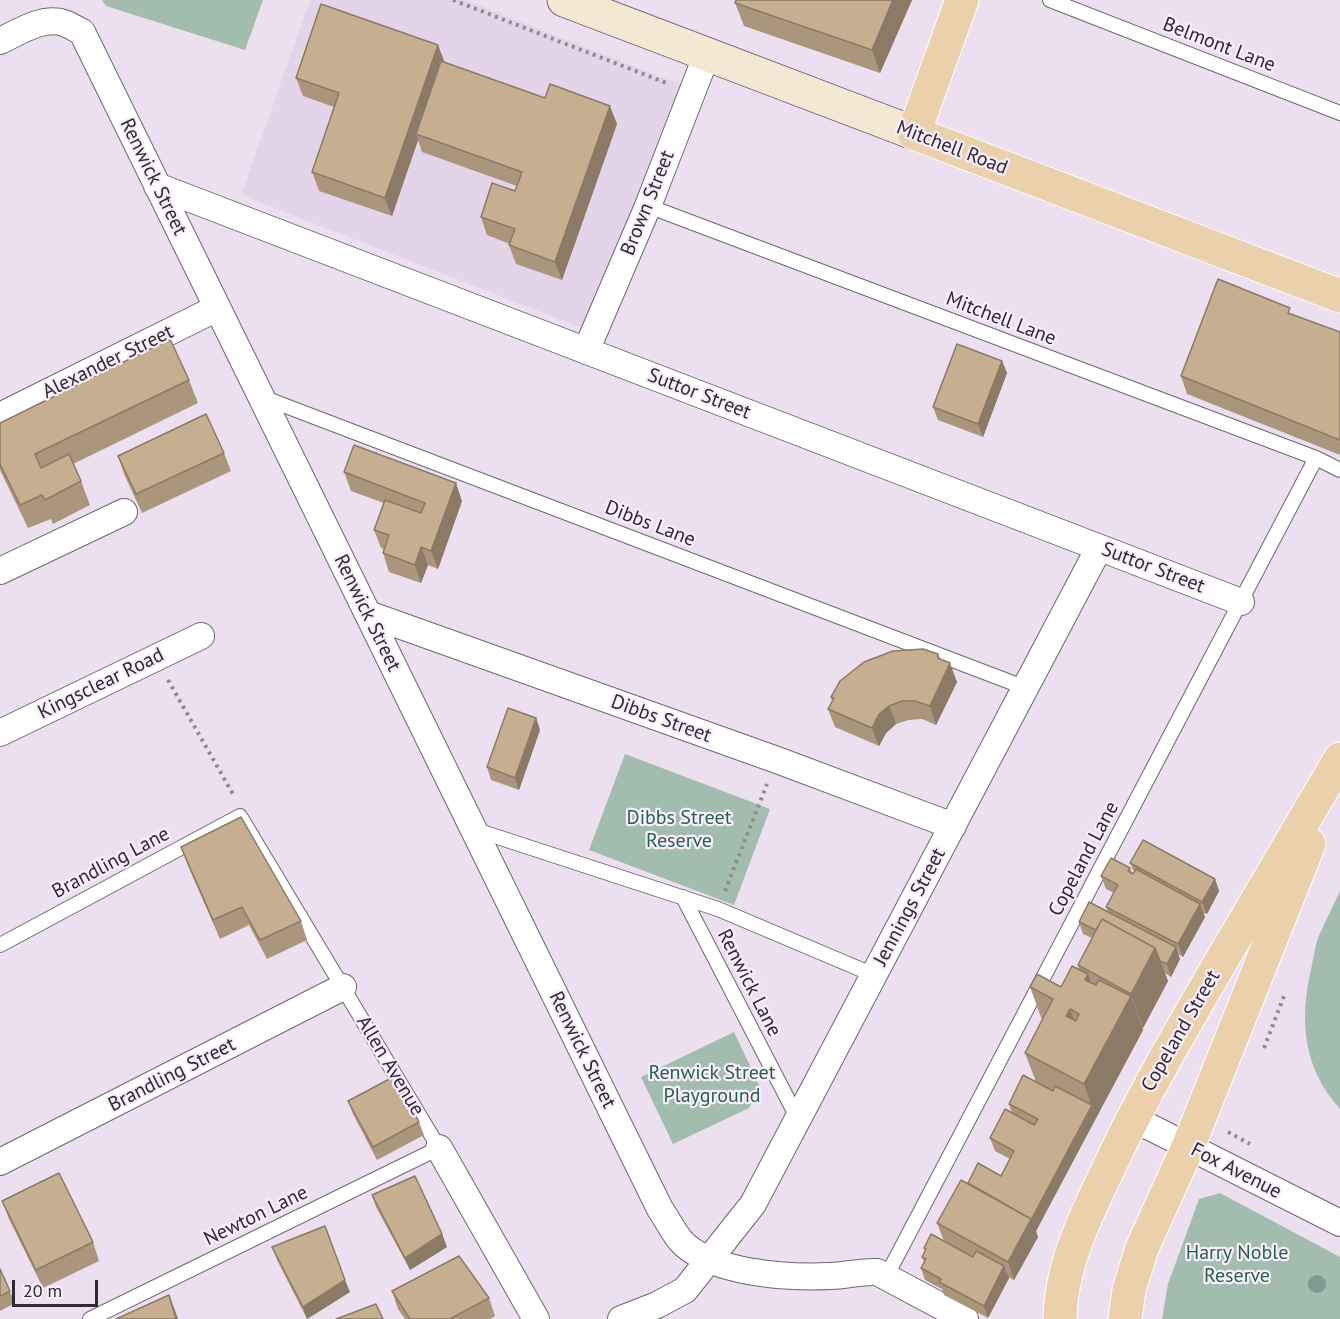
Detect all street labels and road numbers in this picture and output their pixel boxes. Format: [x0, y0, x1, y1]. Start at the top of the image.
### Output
street label: Belmont Lane [1159, 13, 1279, 77]
street label: Renwick Street [114, 115, 192, 239]
street label: Mitchell Road [893, 116, 1011, 180]
street label: Brown Street [616, 147, 680, 259]
street label: Mitchell Lane [943, 287, 1059, 351]
street label: Alexander Street [39, 320, 177, 404]
street label: Suttor Street [644, 363, 754, 425]
street label: Dibbs Lane [601, 496, 699, 552]
street label: Suttor Street [1098, 537, 1208, 599]
street label: Renwick Street [328, 551, 406, 675]
street label: Kingsclear Road [34, 643, 168, 725]
street label: Dibbs Street [608, 690, 714, 748]
street label: Copeland Lane [1044, 798, 1124, 920]
street label: Brandling Lane [48, 822, 174, 904]
street label: Jennings Street [869, 844, 951, 970]
street label: Renwick Lane [712, 925, 786, 1041]
street label: Copeland Street [1137, 966, 1225, 1096]
street label: Renwick Street [543, 988, 621, 1112]
street label: Allen Avenue [351, 1012, 429, 1120]
street label: Brandling Street [104, 1033, 240, 1117]
street label: Fox Avenue [1187, 1138, 1285, 1204]
street label: Newton Lane [200, 1181, 312, 1251]

